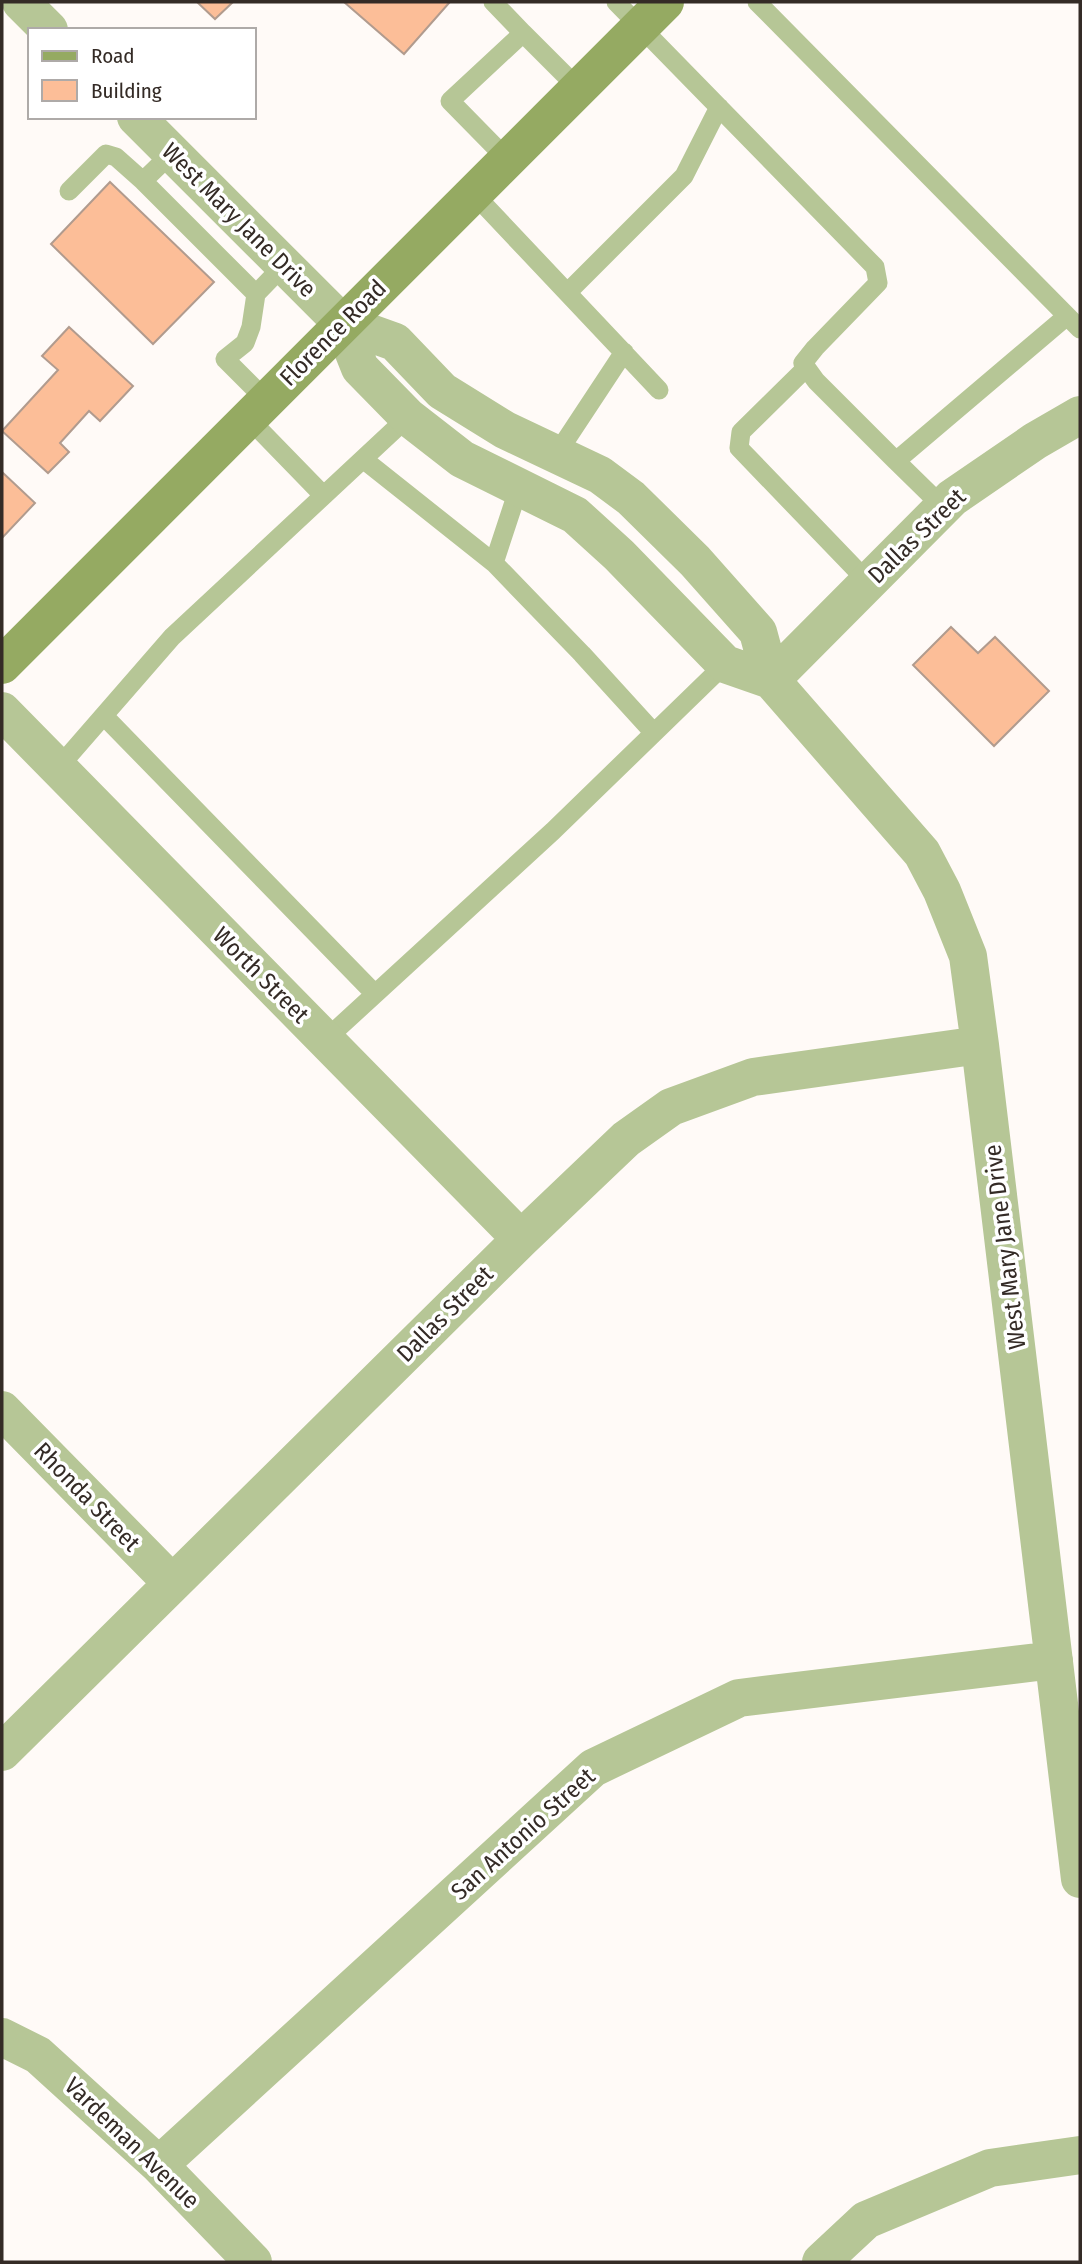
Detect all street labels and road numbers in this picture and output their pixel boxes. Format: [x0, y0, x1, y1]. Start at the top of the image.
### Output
street label: West Mary Jane Drive [156, 137, 322, 303]
street label: Florence Road [274, 274, 392, 392]
street label: Dallas Street [863, 483, 972, 589]
street label: Worth Street [207, 921, 315, 1029]
street label: West Mary Jane Drive [979, 1143, 1031, 1351]
street label: Dallas Street [391, 1260, 499, 1368]
street label: Rhonda Street [28, 1437, 146, 1557]
street label: San Antonio Street [446, 1762, 601, 1906]
street label: Vardeman Avenue [59, 2072, 205, 2214]

